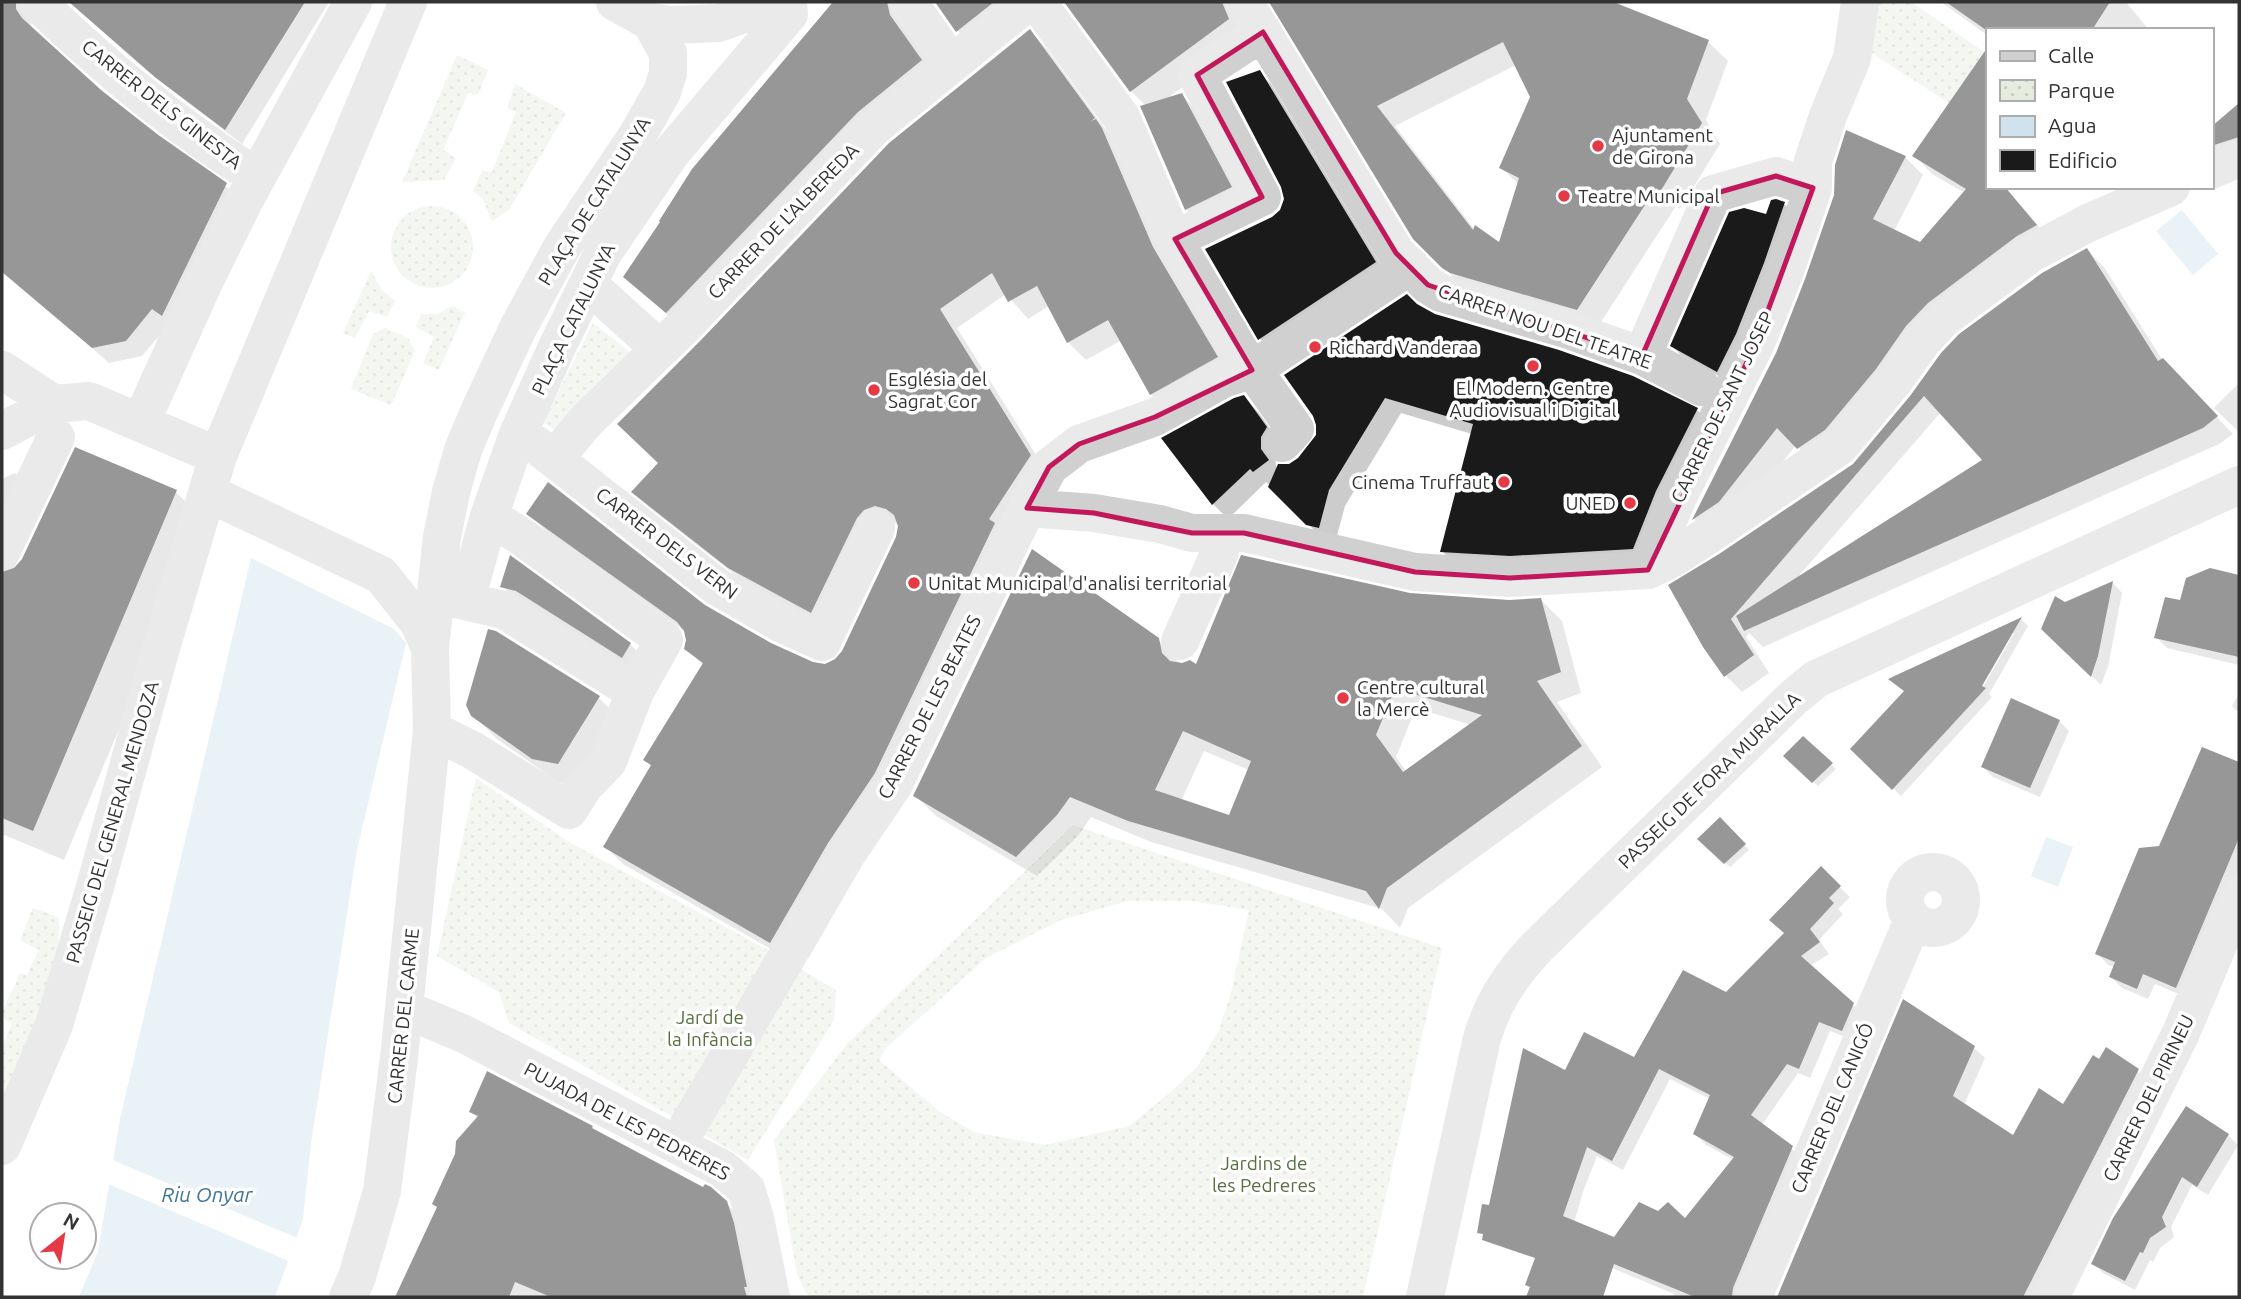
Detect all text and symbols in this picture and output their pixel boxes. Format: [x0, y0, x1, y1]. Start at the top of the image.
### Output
legend [1986, 28, 2213, 189]
street label: CARRER DELS GINESTA [78, 35, 247, 174]
text: Calle [2048, 43, 2094, 67]
text: Parque [2048, 78, 2115, 102]
street label: PLAÇA DE CATALUNYA [533, 112, 655, 289]
text: Agua [2048, 113, 2097, 137]
place label: Ajuntament de Girona [1612, 124, 1714, 168]
street label: CARRER DE L'ALBEREDA [703, 138, 863, 303]
marker: Ajuntament de Girona [1590, 138, 1606, 154]
text: Edificio [2048, 148, 2117, 172]
place label: Teatre Municipal [1578, 185, 1720, 207]
marker: Teatre Municipal [1556, 188, 1572, 204]
street label: PLAÇA CATALUNYA [527, 239, 620, 398]
street label: CARRER NOU DEL TEATRE [1435, 279, 1655, 373]
street label: CARRER DE SANT JOSEP [1666, 308, 1778, 506]
place label: Richard Vanderaa [1329, 336, 1478, 358]
marker: Richard Vanderaa [1307, 339, 1323, 355]
marker: El Modern. Centre Audiovisual i Digital [1525, 358, 1541, 374]
place label: Església del Sagrat Cor [888, 368, 987, 412]
place label: El Modern. Centre Audiovisual i Digital [1450, 377, 1616, 421]
marker: Església del Sagrat Cor [866, 382, 882, 398]
place label: Cinema Truffaut [1351, 471, 1491, 493]
marker: Cinema Truffaut [1496, 474, 1512, 490]
street label: CARRER DELS VERN [592, 483, 742, 603]
place label: UNED [1565, 492, 1616, 514]
marker: UNED [1622, 495, 1638, 511]
place label: Unitat Municipal d'analisi territorial [928, 572, 1227, 594]
marker: Unitat Municipal d'analisi territorial [906, 575, 922, 591]
street label: CARRER DE LES BEATES [873, 611, 985, 803]
place label: Centre cultural la Mercè [1357, 676, 1484, 720]
street label: PASSEIG DEL GENERAL MENDOZA [61, 678, 163, 966]
street label: PASSEIG DE FORA MURALLA [1613, 687, 1805, 873]
marker: Centre cultural la Mercè [1335, 690, 1351, 706]
street label: CARRER DEL CARME [383, 927, 423, 1105]
park label: Jardí de la Infància [667, 1006, 753, 1050]
street label: CARRER DEL PIRINEU [2098, 1011, 2198, 1185]
street label: CARRER DEL CANIGÓ [1786, 1019, 1878, 1197]
street label: PUJADA DE LES PEDRERES [521, 1057, 733, 1185]
park label: Jardins de les Pedreres [1212, 1152, 1316, 1196]
water label: Riu Onyar [161, 1182, 253, 1206]
north arrow [28, 1201, 98, 1271]
text: N [60, 1208, 83, 1234]

